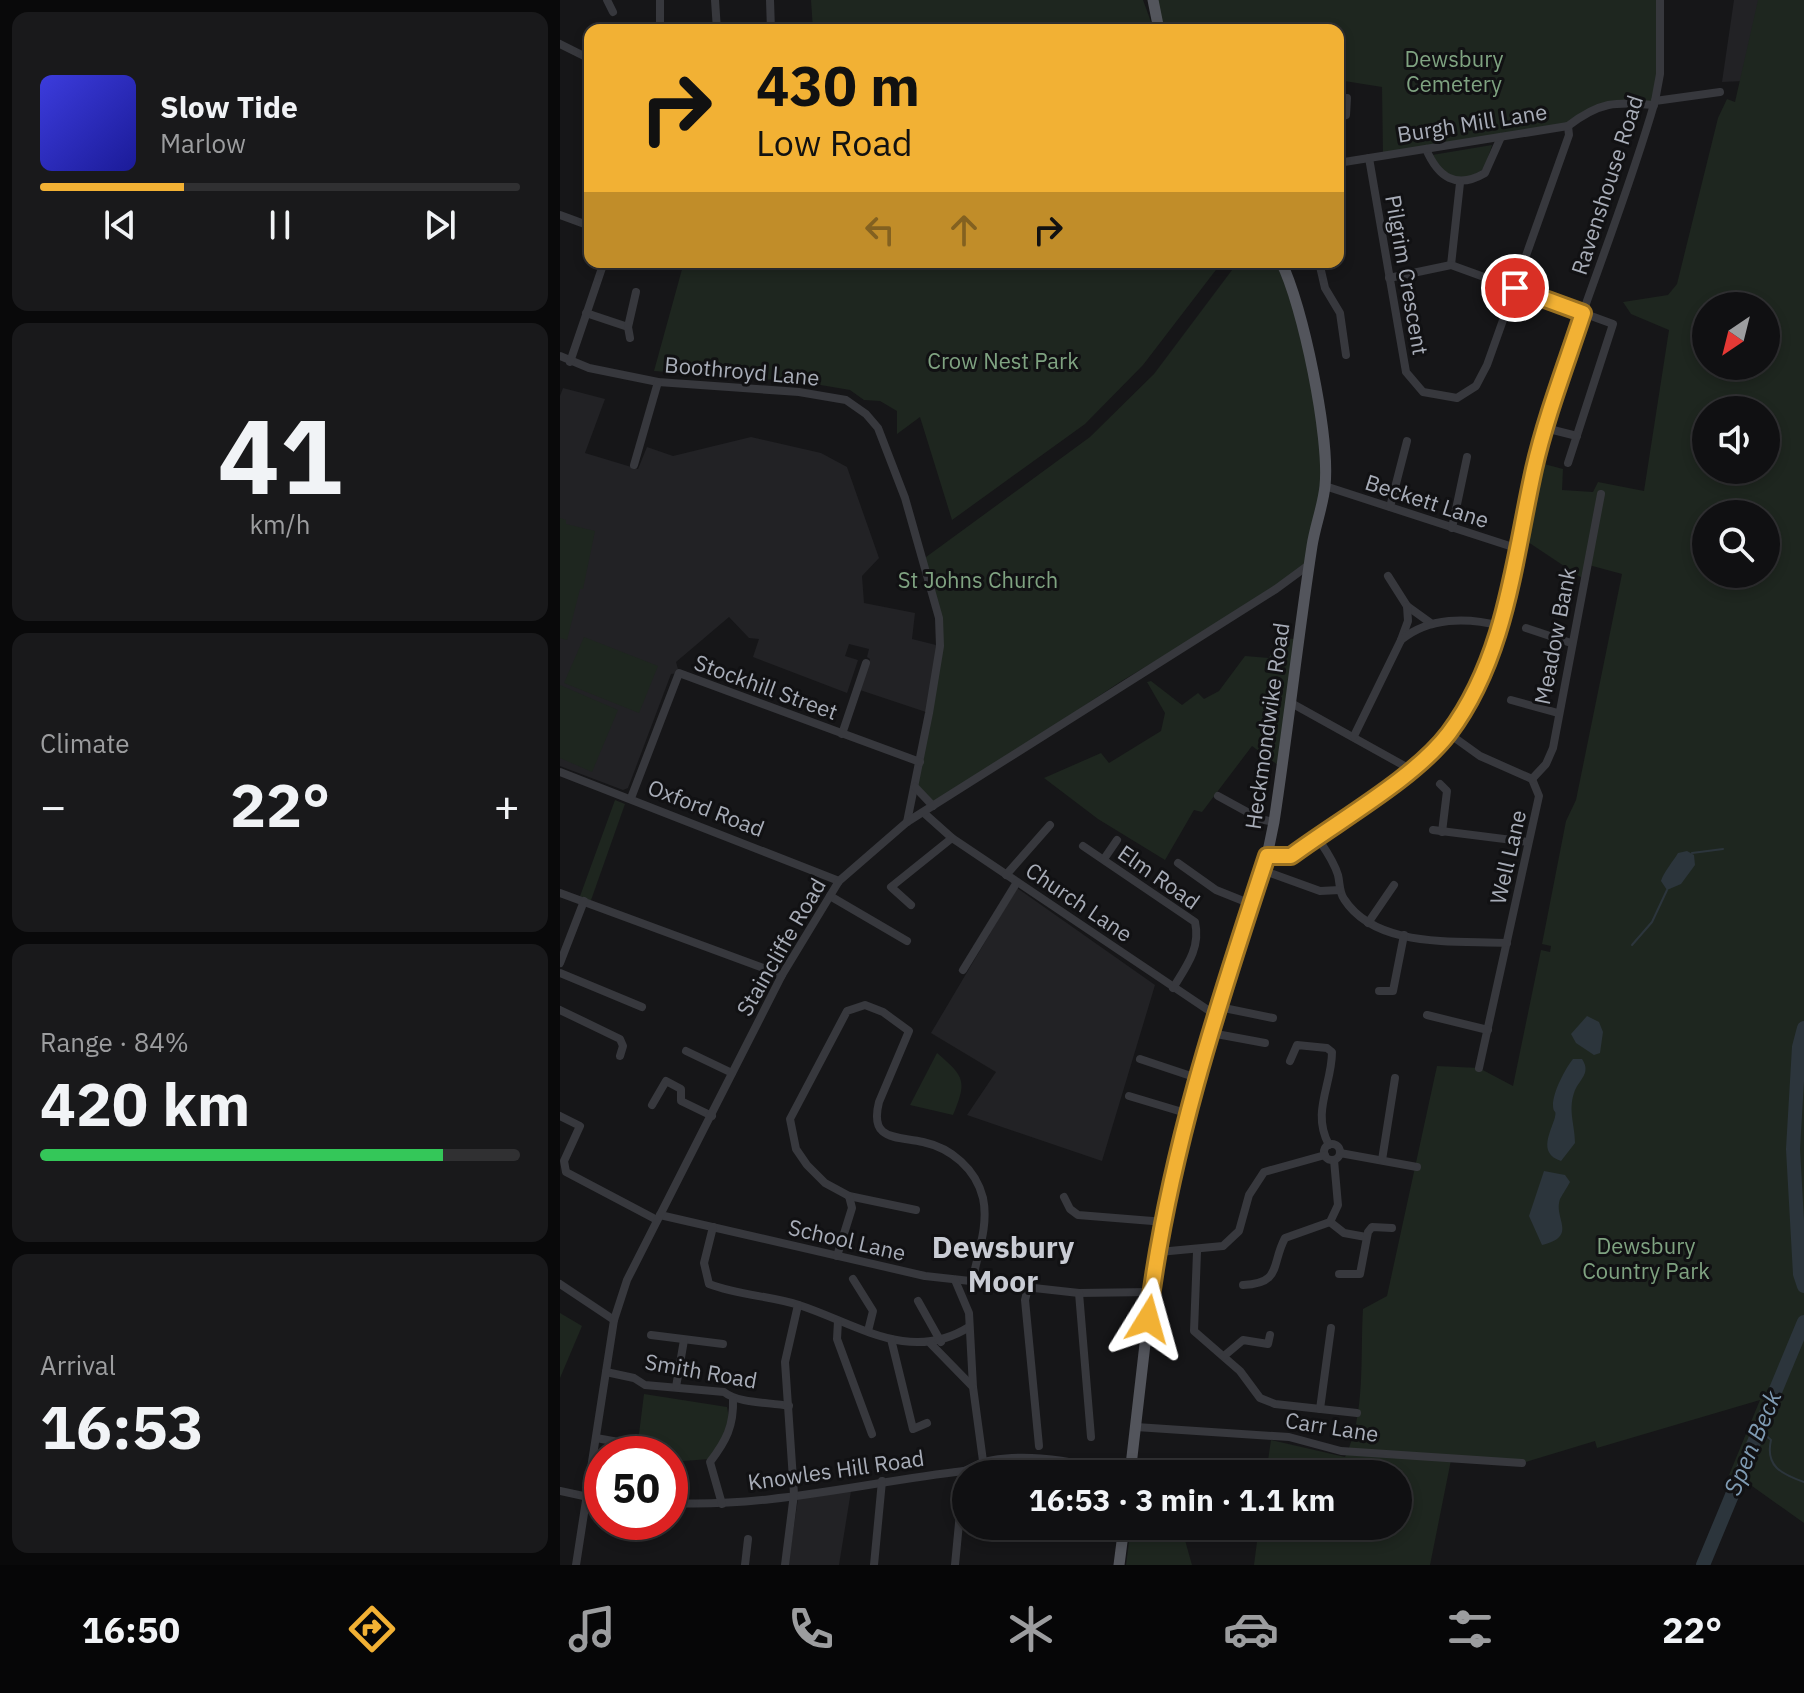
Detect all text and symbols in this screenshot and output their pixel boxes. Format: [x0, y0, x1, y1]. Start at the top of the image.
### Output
park label: Dewsbury Cemetery [1405, 44, 1503, 98]
text: 430 m [756, 49, 920, 121]
icon: right [624, 56, 728, 160]
text: Slow Tide [160, 87, 298, 126]
street label: Ravenshouse Road [1564, 91, 1649, 278]
street label: Burgh Mill Lane [1395, 96, 1549, 149]
text: Low Road [756, 119, 913, 166]
text: Marlow [160, 126, 246, 160]
street label: Pilgrim Crescent [1379, 193, 1436, 357]
icon: previous [98, 203, 142, 247]
icon: pause [258, 203, 302, 247]
icon: next [418, 203, 462, 247]
icon: left [858, 208, 902, 252]
icon: ahead [942, 208, 986, 252]
icon: right [1026, 208, 1070, 252]
pin [1481, 254, 1549, 322]
icon: arrive [1493, 266, 1537, 310]
north arrow [1692, 292, 1780, 380]
map controls [1692, 292, 1780, 588]
park label: Crow Nest Park [927, 346, 1079, 375]
street label: Boothroyd Lane [663, 349, 821, 392]
text: 41 [218, 387, 342, 523]
button: sound [1692, 396, 1780, 484]
street label: Beckett Lane [1362, 467, 1493, 534]
button: search [1692, 500, 1780, 588]
text: km/h [249, 507, 311, 541]
park label: St Johns Church [898, 565, 1058, 594]
street label: Meadow Bank [1527, 565, 1582, 707]
street label: Heckmondwike Road [1238, 621, 1295, 831]
street label: Stockhill Street [690, 647, 842, 726]
text: Climate [40, 726, 130, 760]
text: 22° [230, 765, 330, 844]
street label: Oxford Road [644, 772, 769, 843]
text: − [40, 777, 66, 834]
text: + [494, 777, 520, 834]
street label: Well Lane [1483, 807, 1532, 907]
street label: Elm Road [1113, 838, 1206, 915]
street label: Church Lane [1020, 855, 1138, 948]
street label: Staincliffe Road [729, 872, 832, 1021]
text: Range · 84% [40, 1025, 189, 1059]
text: 420 km [40, 1064, 250, 1143]
street label: School Lane [786, 1212, 909, 1267]
district label: Dewsbury Moor [932, 1227, 1074, 1300]
park label: Dewsbury Country Park [1582, 1231, 1710, 1285]
position arrow [1106, 1277, 1190, 1361]
street label: Smith Road [643, 1346, 759, 1395]
text: Arrival [40, 1348, 116, 1382]
water label: Spen Beck [1716, 1385, 1789, 1500]
text: 16:53 [40, 1387, 204, 1466]
street label: Carr Lane [1283, 1405, 1381, 1448]
speed limit sign: 50 [584, 1436, 688, 1540]
street label: Knowles Hill Road [746, 1443, 926, 1496]
text: 16:53 · 3 min · 1.1 km [1029, 1480, 1335, 1519]
icon: directions [344, 1601, 400, 1657]
icon: music [564, 1601, 620, 1657]
icon: phone [783, 1601, 839, 1657]
icon: climate [1003, 1601, 1059, 1657]
icon: car [1223, 1601, 1279, 1657]
icon: filters [1442, 1601, 1498, 1657]
text: 16:50 [82, 1606, 180, 1653]
text: 22° [1662, 1606, 1722, 1653]

